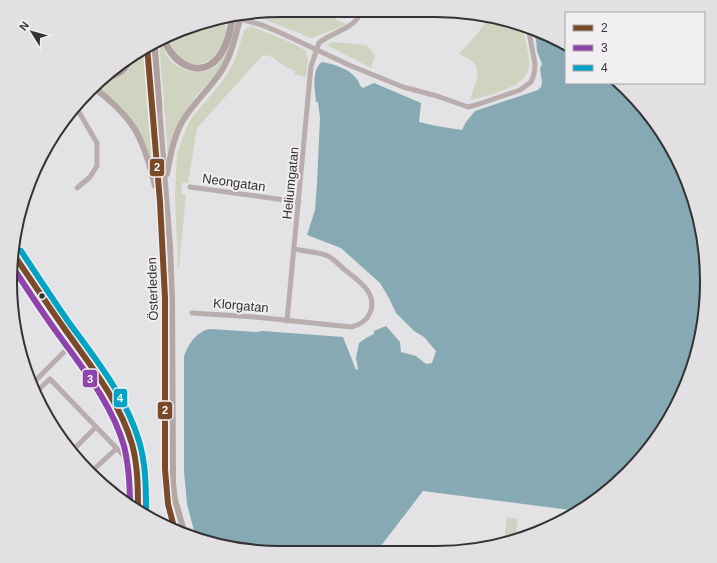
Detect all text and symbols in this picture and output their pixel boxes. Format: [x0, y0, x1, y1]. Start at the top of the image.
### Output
north arrow [12, 12, 52, 52]
legend [565, 12, 705, 84]
text: N [17, 19, 31, 33]
text: 2 [601, 21, 608, 35]
text: 3 [601, 41, 608, 55]
text: 4 [601, 61, 608, 75]
street label: Heliumgatan [279, 146, 302, 220]
line badge: 2 [149, 158, 165, 177]
text: 2 [154, 161, 160, 173]
street label: Neongatan [201, 171, 266, 194]
street label: Österleden [144, 257, 161, 321]
unlabelled marker [37, 291, 47, 301]
street label: Klorgatan [213, 296, 269, 315]
line badge: 3 [82, 369, 98, 388]
text: 3 [87, 373, 93, 385]
line badge: 4 [113, 388, 128, 408]
text: 4 [117, 392, 124, 404]
line badge: 2 [157, 401, 173, 420]
text: 2 [162, 404, 168, 416]

